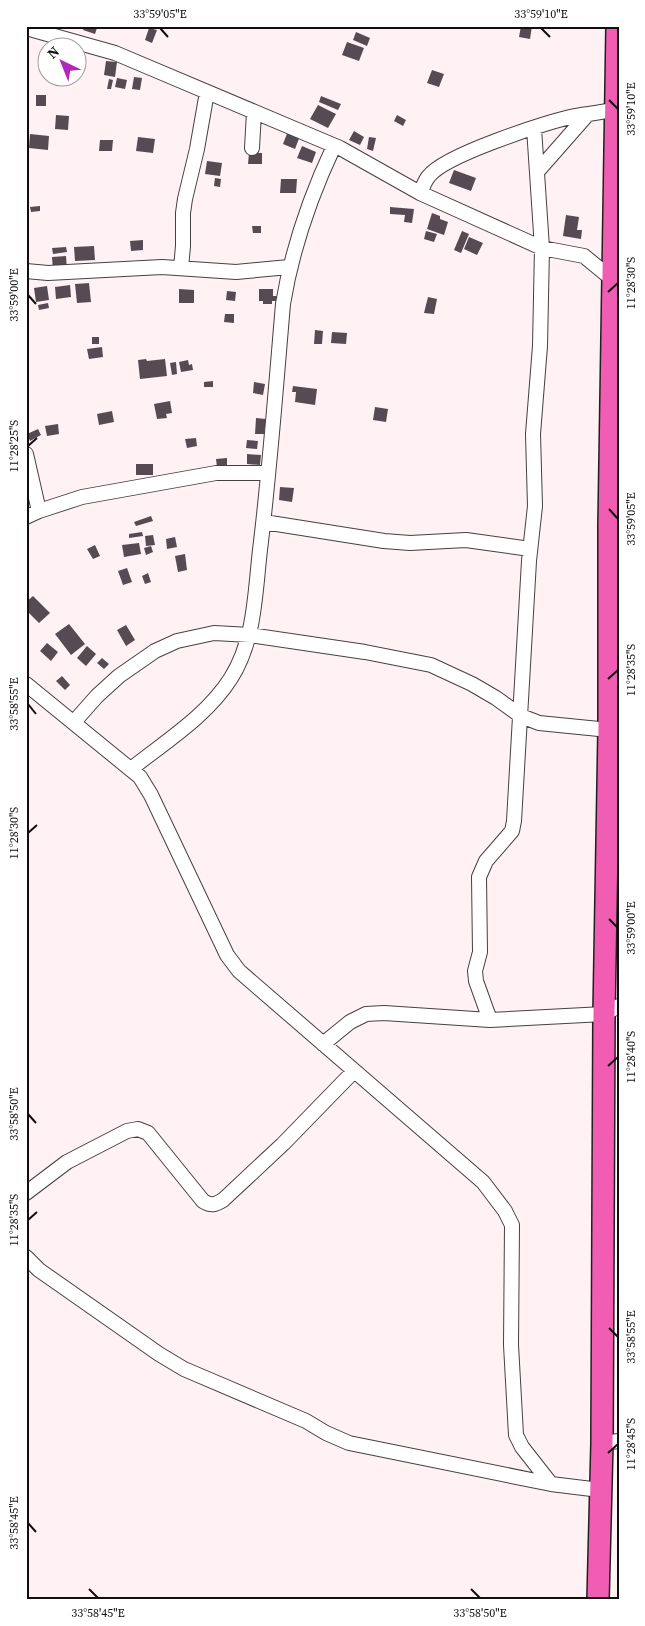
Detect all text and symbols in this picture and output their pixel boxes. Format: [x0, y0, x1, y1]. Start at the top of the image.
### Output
text: 33°59'05"E [133, 6, 187, 22]
text: 33°59'10"E [514, 6, 568, 22]
north arrow [38, 38, 88, 88]
text: N [43, 42, 64, 63]
text: 33°59'10"E [623, 82, 639, 136]
text: 11°28'30"S [623, 257, 639, 309]
text: 33°59'00"E [6, 268, 22, 322]
text: 11°28'25"S [6, 420, 22, 472]
text: 33°59'05"E [623, 492, 639, 546]
text: 11°28'35"S [623, 644, 639, 696]
text: 33°58'55"E [6, 677, 22, 731]
text: 11°28'30"S [6, 807, 22, 859]
text: 33°59'00"E [623, 901, 639, 955]
text: 11°28'40"S [623, 1031, 639, 1083]
text: 33°58'50"E [6, 1087, 22, 1141]
text: 11°28'35"S [6, 1194, 22, 1246]
text: 33°58'55"E [623, 1310, 639, 1364]
text: 11°28'45"S [623, 1418, 639, 1470]
text: 33°58'45"E [6, 1496, 22, 1550]
text: 33°58'45"E [71, 1605, 125, 1621]
text: 33°58'50"E [453, 1605, 507, 1621]

